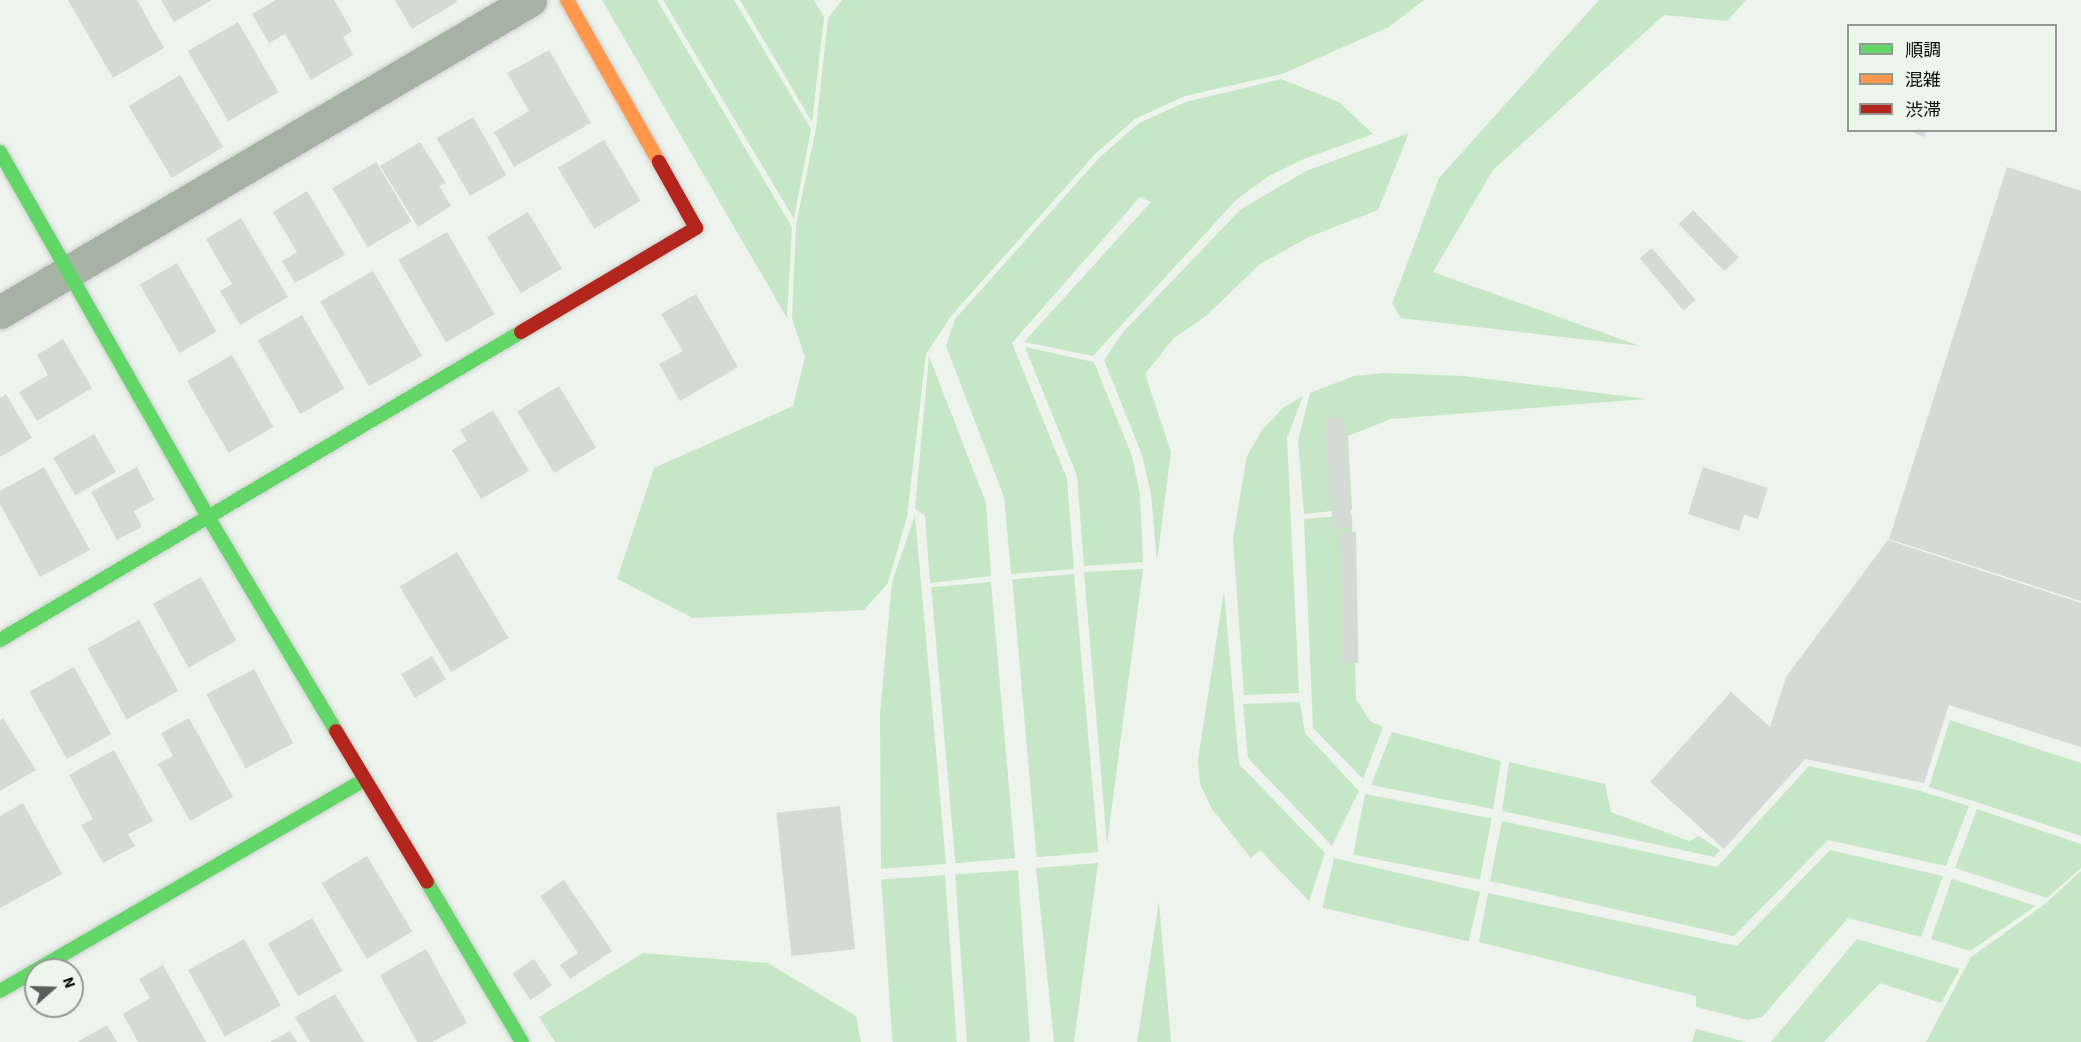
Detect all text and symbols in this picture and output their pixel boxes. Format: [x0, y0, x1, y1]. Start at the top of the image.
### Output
legend [1847, 24, 2057, 132]
text: 順調 [1905, 38, 1941, 63]
text: 混雑 [1905, 68, 1941, 93]
text: 渋滞 [1905, 98, 1941, 123]
north arrow [24, 958, 84, 1018]
text: N [57, 974, 81, 991]

